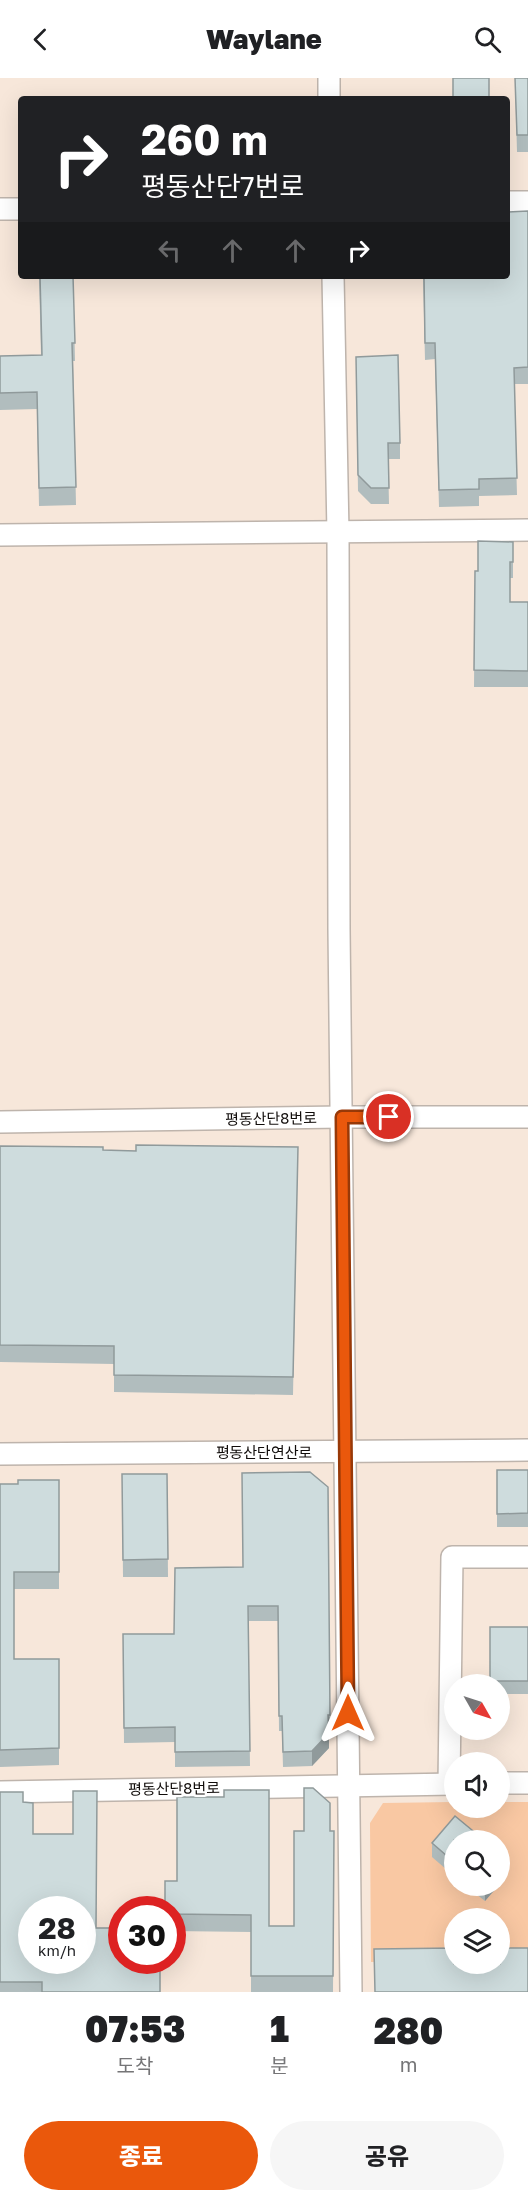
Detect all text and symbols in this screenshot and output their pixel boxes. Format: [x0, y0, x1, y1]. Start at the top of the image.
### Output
icon: back [24, 23, 57, 56]
text: Waylane [206, 23, 322, 55]
icon: search [471, 23, 504, 56]
text: 260 m [141, 114, 268, 164]
icon: right [42, 120, 120, 198]
text: 평동산단7번로 [141, 170, 304, 202]
icon: left [153, 234, 186, 267]
icon: ahead [216, 234, 249, 267]
icon: ahead [279, 234, 312, 267]
icon: right [342, 234, 375, 267]
pin [363, 1091, 414, 1142]
icon: arrive [372, 1100, 405, 1133]
street label: 평동산단8번로 [225, 1108, 317, 1128]
street label: 평동산단연산로 [216, 1443, 312, 1461]
north arrow [444, 1674, 510, 1740]
map controls [444, 1674, 510, 1974]
position arrow [316, 1681, 380, 1745]
button: sound [444, 1752, 510, 1818]
street label: 평동산단8번로 [128, 1778, 220, 1798]
button: search [444, 1830, 510, 1896]
speed limit sign: 30 [108, 1896, 186, 1974]
button: layers [444, 1908, 510, 1974]
text: 28 [38, 1910, 76, 1946]
text: km/h [38, 1941, 76, 1959]
text: 07:53 [85, 2007, 185, 2050]
text: 1 [270, 2007, 289, 2050]
text: 280 [374, 2009, 443, 2052]
text: m [400, 2052, 417, 2076]
text: 도착 [117, 2053, 153, 2077]
text: 분 [270, 2053, 289, 2077]
button: 종료 [24, 2121, 258, 2190]
button: 공유 [270, 2121, 504, 2190]

